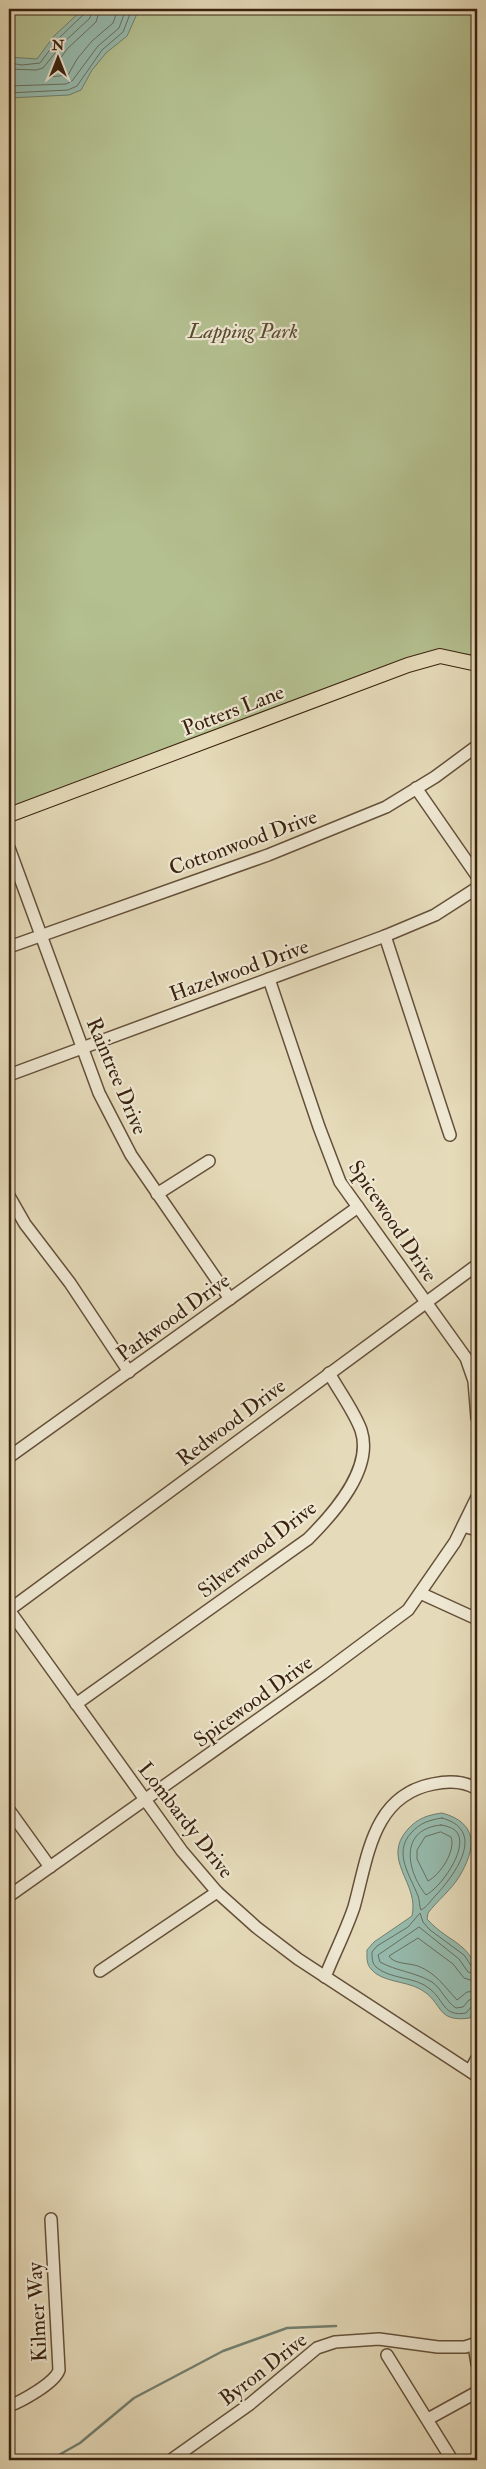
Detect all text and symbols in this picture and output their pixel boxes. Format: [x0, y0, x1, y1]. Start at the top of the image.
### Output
north arrow [32, 32, 82, 82]
text: N [51, 37, 65, 54]
park label: Lapping Park [187, 318, 298, 345]
street label: Potters Lane [178, 679, 288, 742]
street label: Cottonwood Drive [165, 803, 321, 882]
street label: Hazelwood Drive [166, 933, 313, 1008]
street label: Raintree Drive [80, 1014, 153, 1139]
street label: Spicewood Drive [342, 1155, 443, 1287]
street label: Parkwood Drive [111, 1267, 236, 1368]
street label: Redwood Drive [171, 1372, 291, 1472]
street label: Silverwood Drive [192, 1494, 322, 1604]
street label: Spicewood Drive [188, 1649, 318, 1754]
street label: Lombardy Drive [132, 1757, 240, 1884]
street label: Kilmer Way [21, 2261, 54, 2363]
street label: Byron Drive [214, 2327, 313, 2412]

